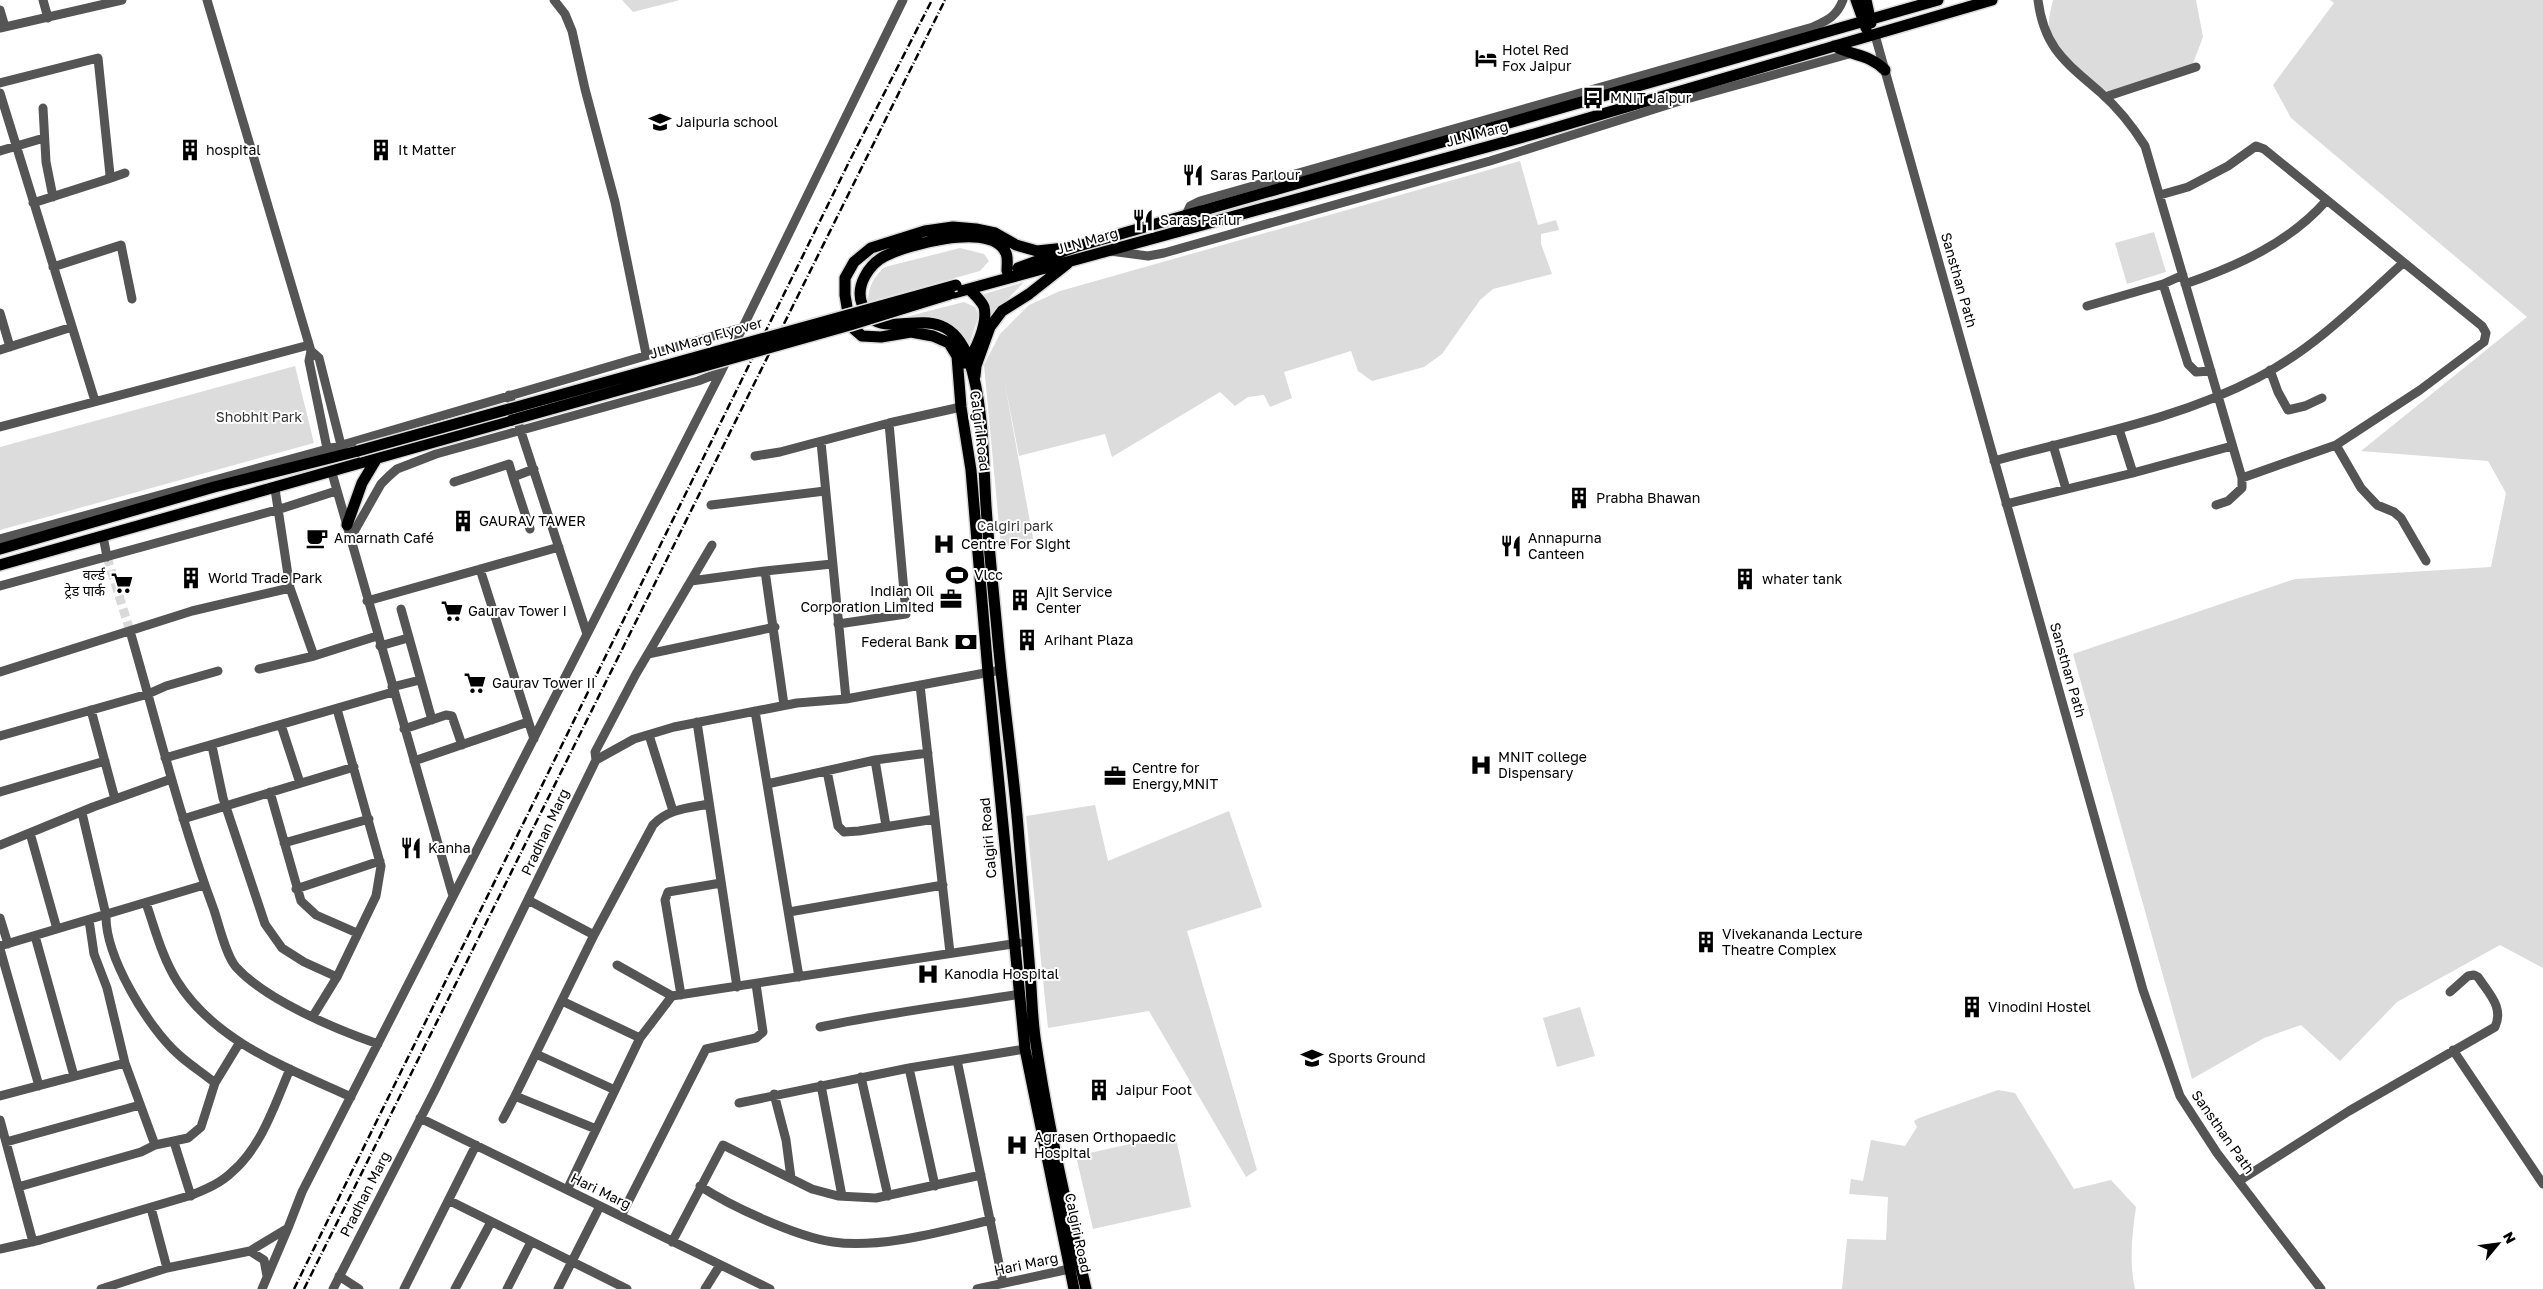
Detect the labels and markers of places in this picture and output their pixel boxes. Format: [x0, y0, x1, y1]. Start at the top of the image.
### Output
place label: Hotel Red Fox Jaipur [1502, 41, 1572, 74]
hotel icon: Hotel Red Fox Jaipur [1473, 45, 1499, 71]
bus stop icon: MNIT Jaipur [1580, 85, 1606, 111]
place label: MNIT Jaipur [1610, 89, 1692, 106]
school or university icon: Jaipuria school [647, 109, 673, 135]
place label: Jaipuria school [676, 113, 778, 130]
building icon: hospital [177, 137, 203, 163]
building icon: It Matter [368, 137, 394, 163]
place label: hospital [206, 141, 261, 158]
place label: It Matter [398, 141, 456, 158]
restaurant icon: Saras Parlour [1180, 162, 1206, 188]
place label: Saras Parlour [1210, 166, 1301, 183]
restaurant icon: Saras Parlur [1130, 207, 1156, 233]
place label: Saras Parlur [1160, 211, 1242, 228]
building icon: Prabha Bhawan [1566, 485, 1592, 511]
place label: Prabha Bhawan [1596, 489, 1700, 506]
building icon: GAURAV TAWER [450, 508, 476, 534]
place label: GAURAV TAWER [479, 512, 586, 529]
cafe icon: Amarnath Café [304, 525, 330, 551]
place label: Amarnath Café [334, 529, 434, 546]
place label: Annapurna Canteen [1528, 529, 1602, 562]
hospital icon: Centre For Sight [931, 531, 957, 557]
restaurant icon: Annapurna Canteen [1498, 533, 1524, 559]
place label: Centre For Sight [961, 535, 1071, 552]
sports icon: Vlcc [944, 562, 970, 588]
building icon: World Trade Park [178, 565, 204, 591]
place label: वर्ल्ड ट्रेड पार्क [65, 566, 106, 600]
place label: Vlcc [974, 566, 1003, 583]
building icon: whater tank [1732, 566, 1758, 592]
place label: World Trade Park [208, 569, 322, 586]
supermarket icon: वर्ल्ड ट्रेड पार्क [109, 570, 135, 596]
place label: whater tank [1762, 570, 1843, 587]
place label: Indian Oil Corporation Limited [800, 582, 934, 615]
place label: Ajit Service Center [1036, 583, 1112, 616]
office icon: Indian Oil Corporation Limited [938, 586, 964, 612]
building icon: Ajit Service Center [1007, 587, 1033, 613]
supermarket icon: Gaurav Tower I [439, 598, 465, 624]
place label: Gaurav Tower I [468, 602, 567, 619]
building icon: Arihant Plaza [1014, 627, 1040, 653]
bank icon: Federal Bank [953, 629, 979, 655]
place label: Arihant Plaza [1044, 631, 1133, 648]
place label: Federal Bank [861, 633, 949, 650]
supermarket icon: Gaurav Tower II [462, 670, 488, 696]
place label: Gaurav Tower II [492, 674, 595, 691]
place label: MNIT college Dispensary [1498, 748, 1587, 781]
hospital icon: MNIT college Dispensary [1468, 752, 1494, 778]
place label: Centre for Energy,MNIT [1132, 759, 1218, 792]
office icon: Centre for Energy,MNIT [1102, 763, 1128, 789]
restaurant icon: Kanha [398, 835, 424, 861]
place label: Kanha [428, 839, 471, 856]
place label: Vivekananda Lecture Theatre Complex [1722, 925, 1863, 958]
building icon: Vivekananda Lecture Theatre Complex [1693, 929, 1719, 955]
hospital icon: Kanodia Hospital [915, 961, 941, 987]
place label: Kanodia Hospital [944, 965, 1059, 982]
building icon: Vinodini Hostel [1959, 994, 1985, 1020]
place label: Vinodini Hostel [1988, 998, 2091, 1015]
school or university icon: Sports Ground [1299, 1045, 1325, 1071]
place label: Sports Ground [1328, 1049, 1426, 1066]
building icon: Jaipur Foot [1086, 1077, 1112, 1103]
place label: Jaipur Foot [1116, 1081, 1192, 1098]
place label: Agrasen Orthopaedic Hospital [1034, 1128, 1176, 1161]
hospital icon: Agrasen Orthopaedic Hospital [1004, 1132, 1030, 1158]

